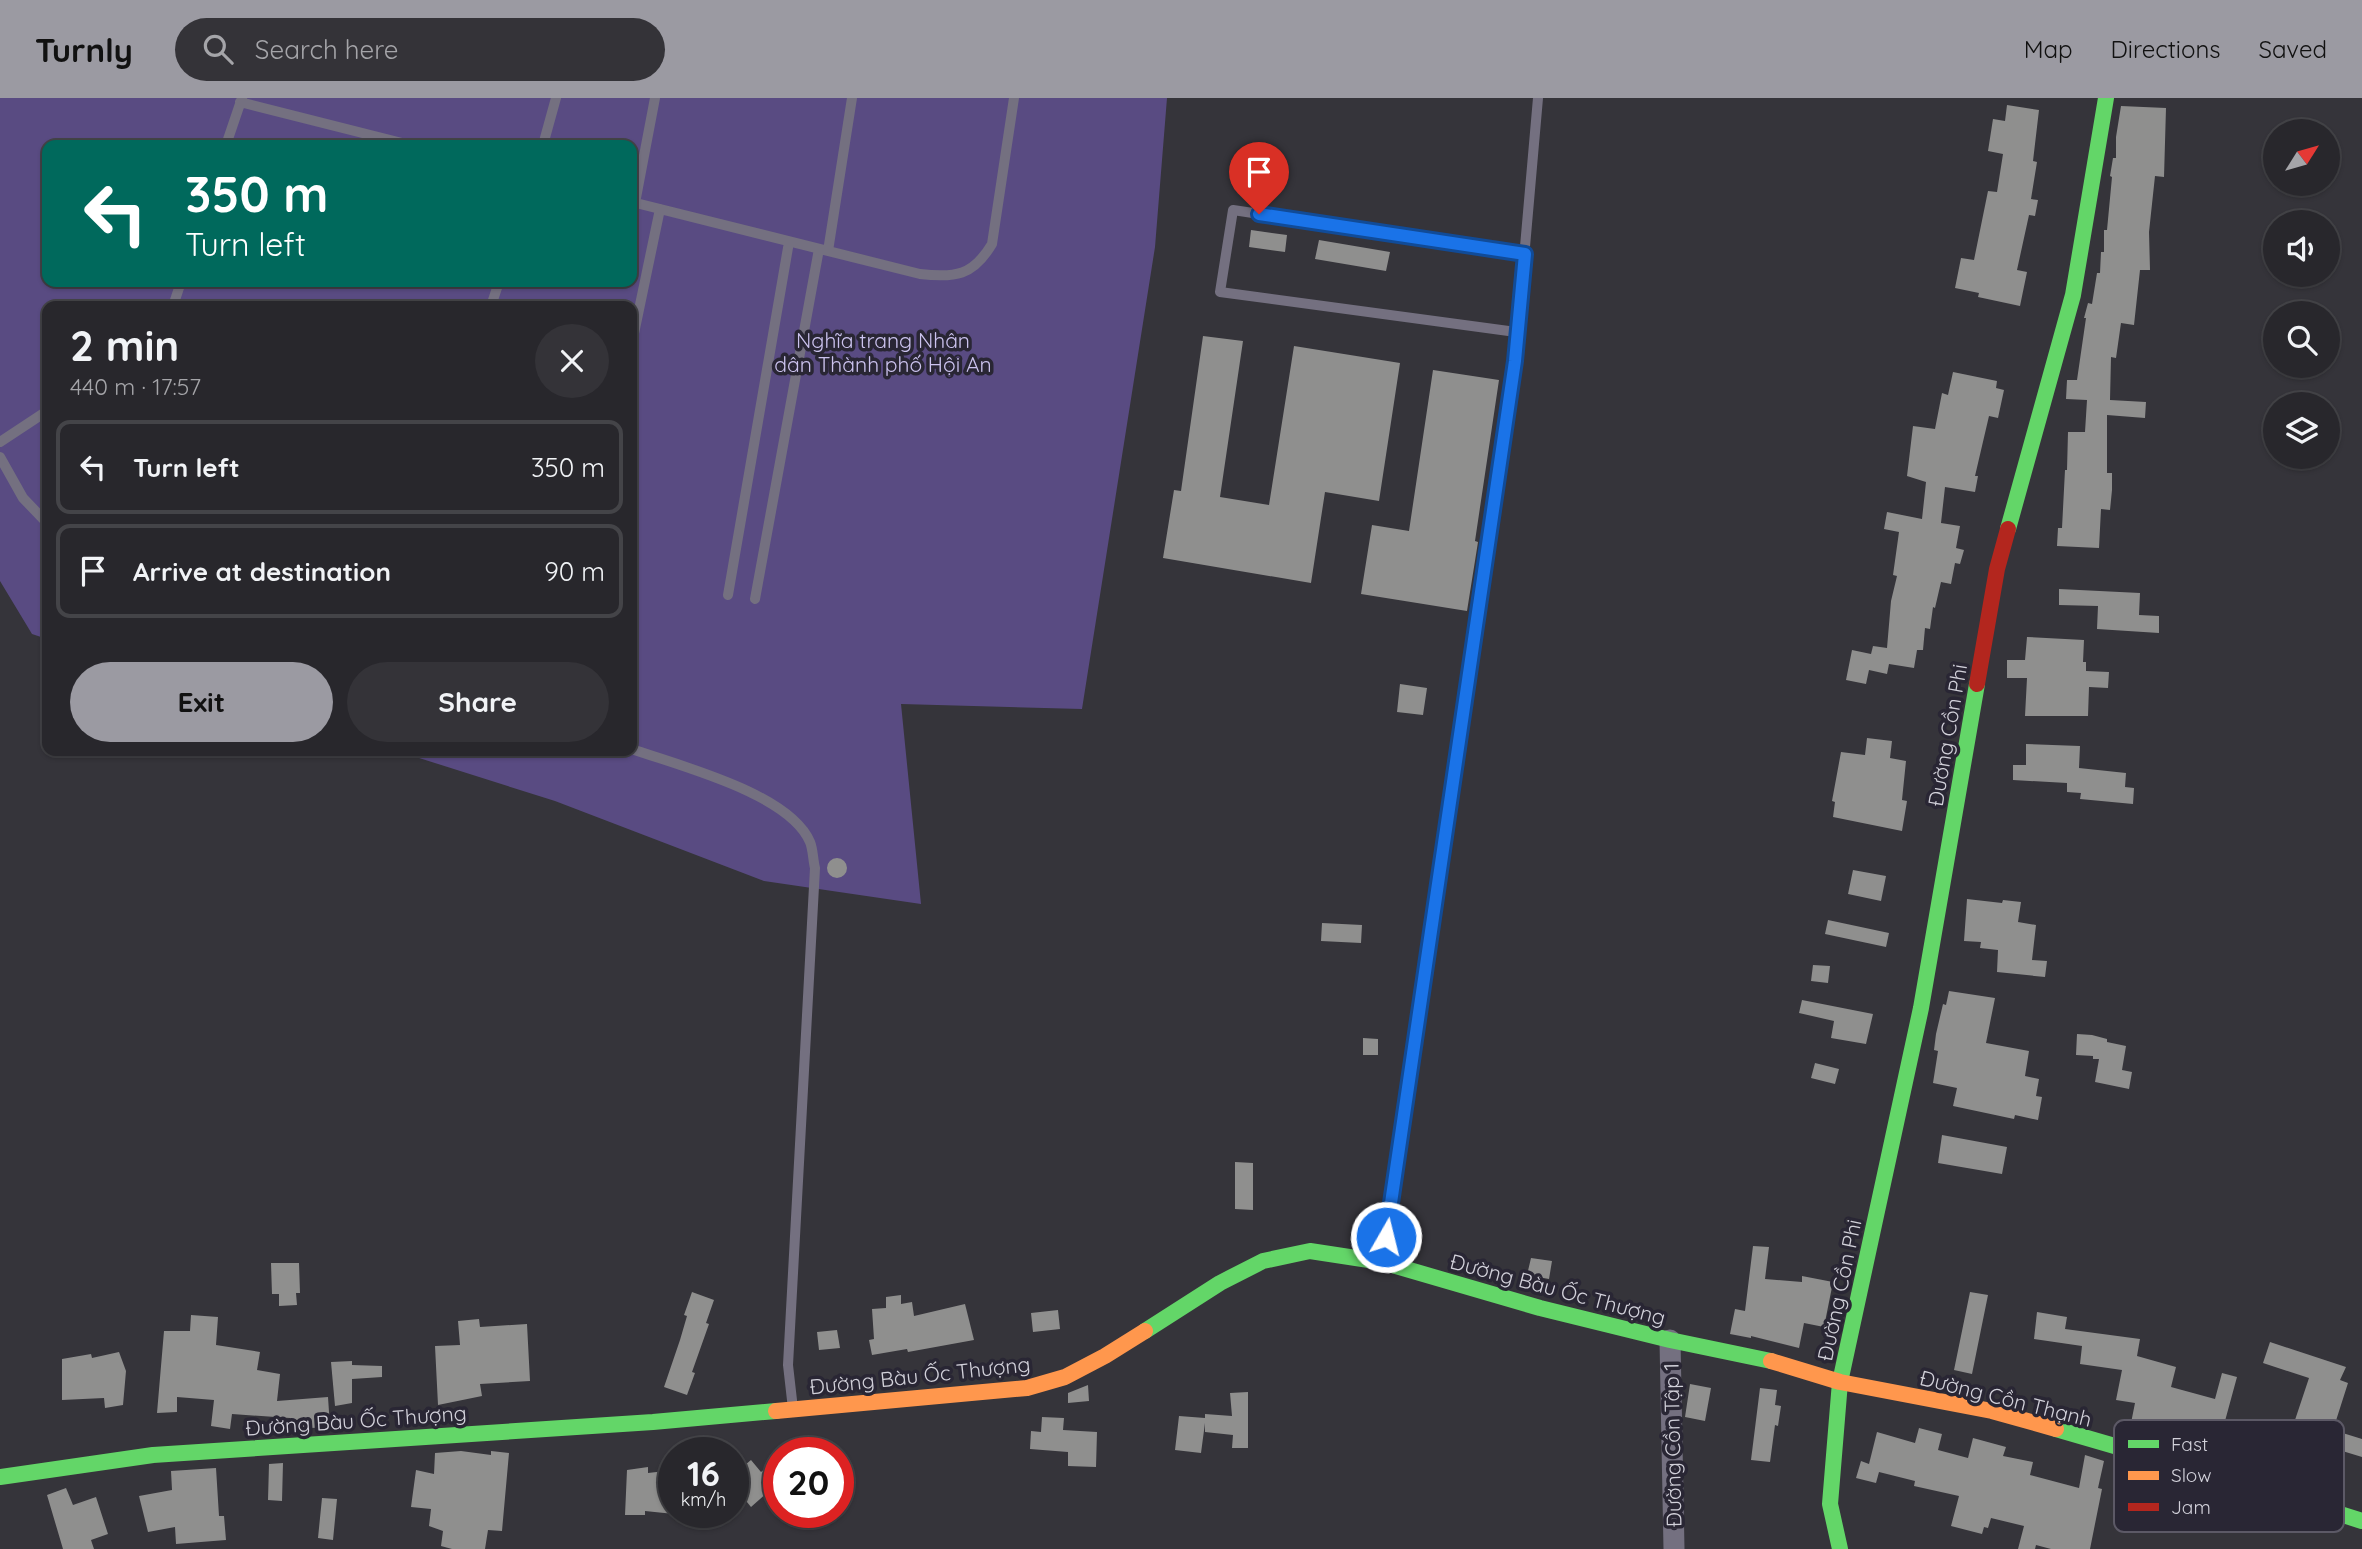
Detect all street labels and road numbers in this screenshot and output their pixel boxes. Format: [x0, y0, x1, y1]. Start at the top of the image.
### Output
street label: Đường Cồn Phi [1922, 662, 1972, 808]
street label: Đường Cồn Phi [1811, 1217, 1867, 1363]
street label: Đường Bàu Ốc Thượng [1448, 1248, 1668, 1330]
street label: Đường Bàu Ốc Thượng [808, 1350, 1032, 1400]
street label: Đường Cồn Tập 1 [1658, 1363, 1686, 1527]
street label: Đường Cồn Thạnh [1917, 1364, 2095, 1432]
street label: Đường Bàu Ốc Thượng [244, 1399, 468, 1441]

